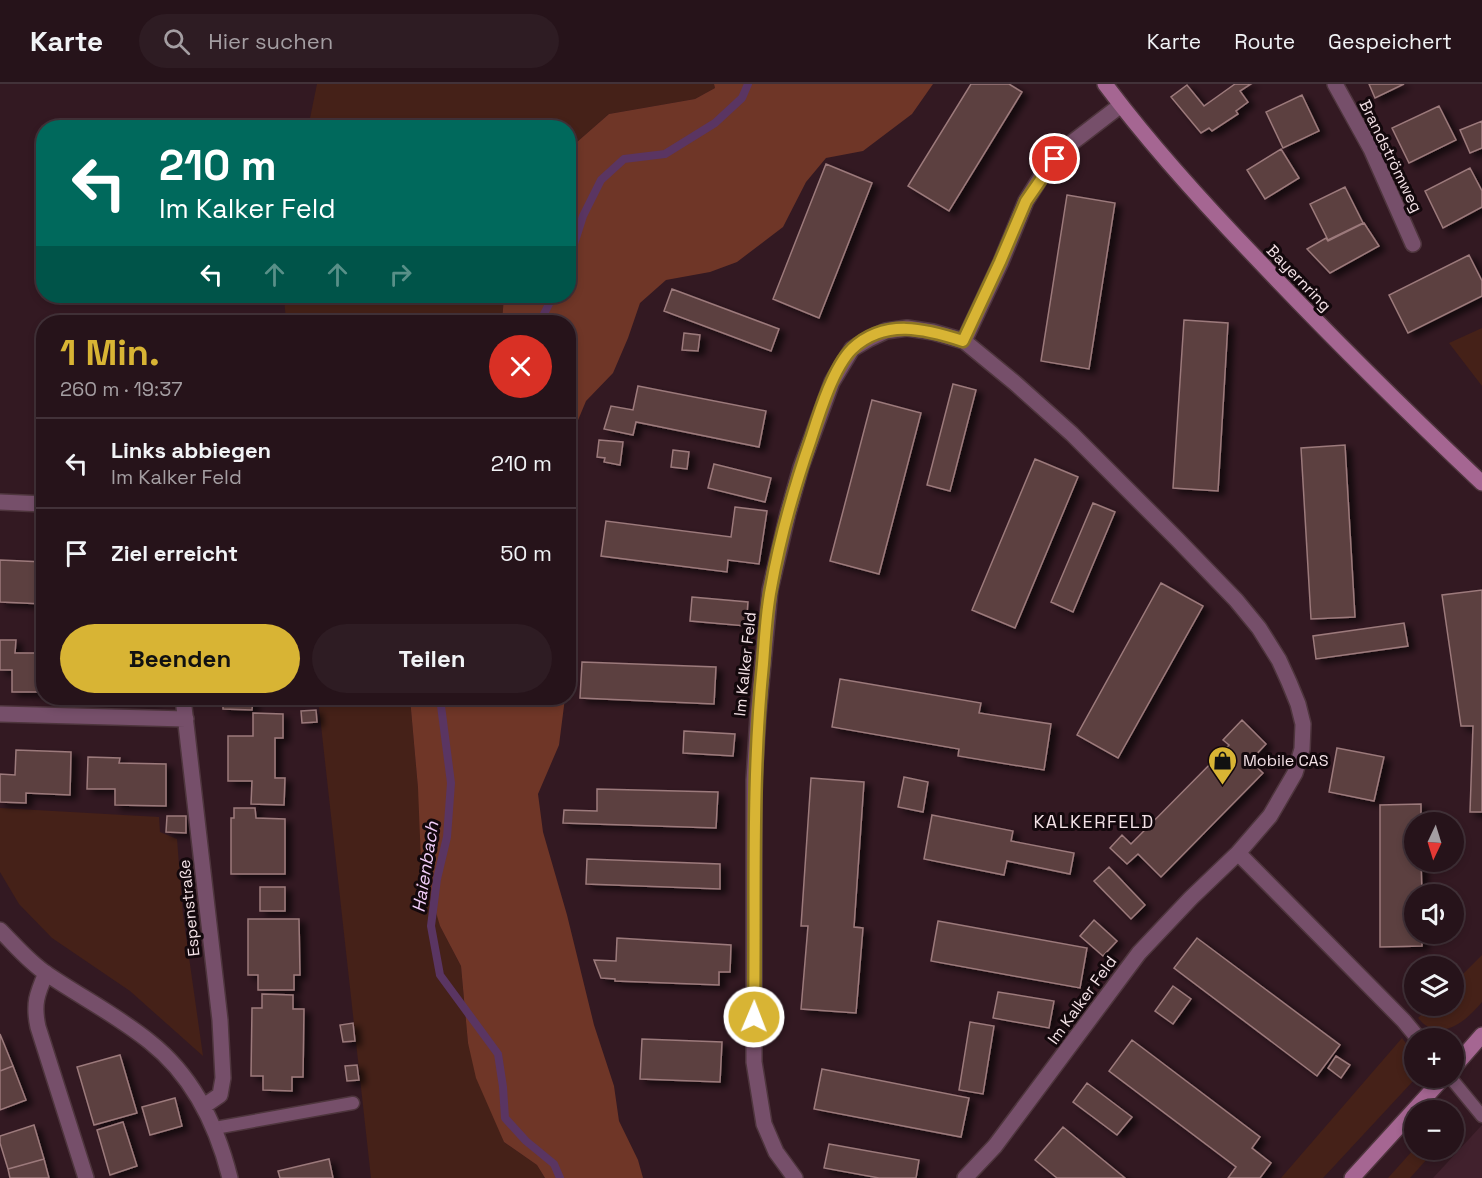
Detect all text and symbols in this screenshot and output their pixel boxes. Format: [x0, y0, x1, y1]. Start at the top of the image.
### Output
search box [139, 14, 559, 68]
text: Karte [30, 23, 103, 59]
icon: search [160, 25, 193, 58]
text: Hier suchen [208, 27, 333, 55]
text: Karte [1147, 28, 1201, 55]
text: Route [1234, 28, 1295, 55]
text: Gespeichert [1328, 28, 1452, 55]
street label: Brandströmweg [1355, 96, 1427, 216]
pin [1029, 133, 1080, 184]
text: 210 m [159, 139, 277, 192]
icon: arrive [1038, 142, 1071, 175]
icon: left [60, 144, 138, 222]
text: Im Kalker Feld [159, 191, 336, 226]
street label: Bayernring [1262, 240, 1336, 316]
icon: left [195, 258, 228, 291]
icon: ahead [258, 258, 291, 291]
icon: ahead [321, 258, 354, 291]
icon: right [384, 258, 417, 291]
text: 1 Min. [60, 330, 160, 376]
button: close [489, 335, 552, 398]
text: 260 m · 19:37 [60, 376, 183, 402]
text: Links abbiegen [111, 436, 271, 464]
icon: left [60, 447, 93, 480]
text: 210 m [491, 449, 552, 477]
text: Im Kalker Feld [111, 464, 242, 490]
icon: arrive [60, 537, 93, 570]
text: Ziel erreicht [111, 539, 238, 567]
text: 50 m [500, 539, 552, 567]
street label: Im Kalker Feld [729, 611, 761, 717]
button: Beenden [60, 624, 300, 693]
button: Teilen [312, 624, 552, 693]
shop icon: Mobile CAS [1206, 744, 1238, 786]
place label: Mobile CAS [1243, 750, 1329, 771]
district label: KALKERFELD [1033, 810, 1155, 833]
north arrow [1404, 812, 1464, 872]
map controls [1404, 812, 1464, 1160]
water label: Haienbach [406, 819, 444, 914]
street label: Espenstraße [173, 859, 205, 957]
button: sound [1404, 884, 1464, 944]
street label: Im Kalker Feld [1043, 951, 1121, 1049]
button: layers [1404, 956, 1464, 1016]
position arrow [722, 985, 786, 1049]
button: + [1404, 1028, 1464, 1088]
button: − [1404, 1100, 1464, 1160]

